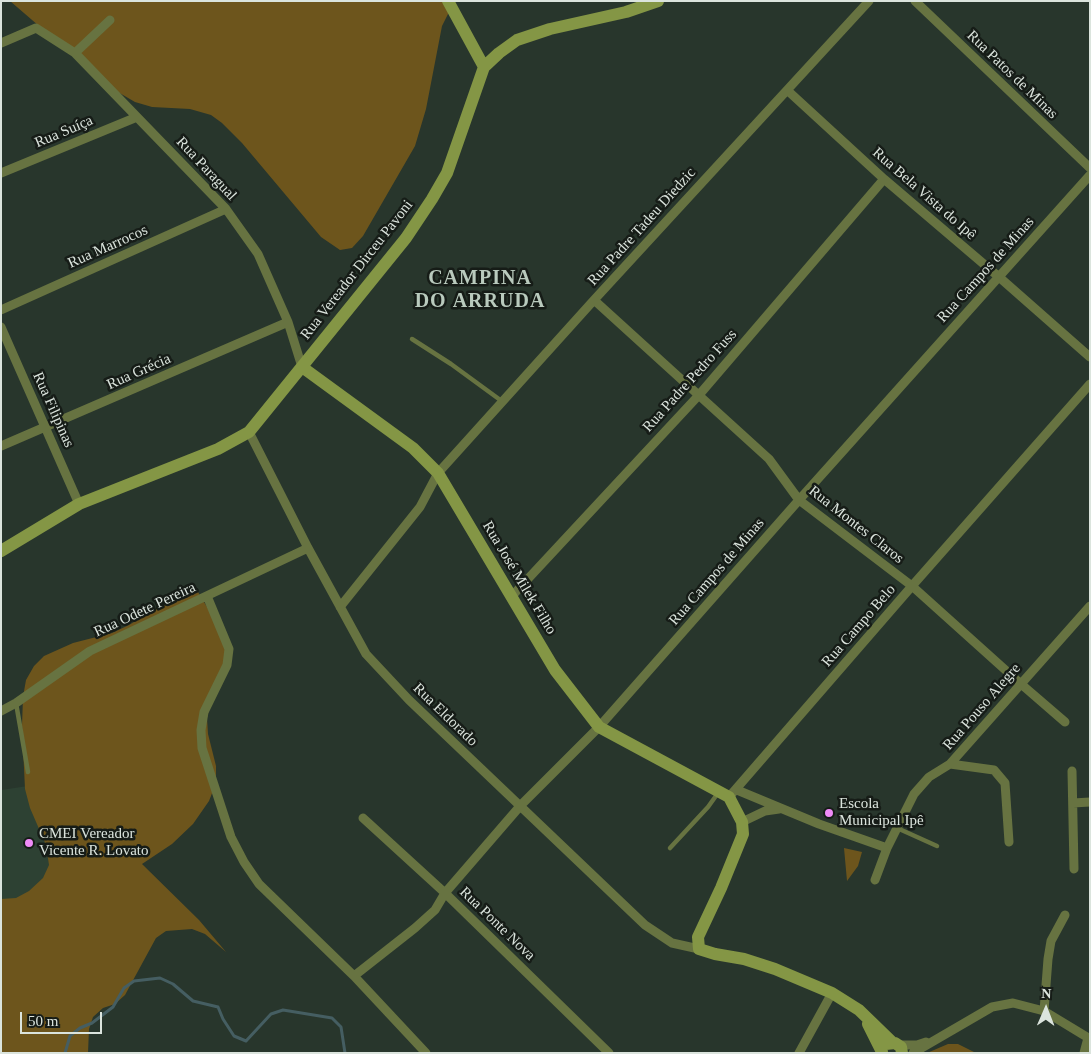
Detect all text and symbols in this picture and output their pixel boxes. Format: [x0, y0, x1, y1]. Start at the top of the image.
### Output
street label: Rua Patos de Minas [963, 27, 1061, 123]
street label: Rua Suíça [32, 112, 96, 152]
street label: Rua Paragual [172, 133, 240, 205]
street label: Rua Bela Vista do Ipê [868, 144, 980, 244]
street label: Rua Padre Tadeu Diedzic [584, 164, 700, 290]
street label: Rua Vereador Dirceu Pavoni [297, 197, 417, 343]
street label: Rua Campos de Minas [934, 213, 1038, 327]
street label: Rua Marrocos [65, 221, 151, 273]
district label: CAMPINA DO ARRUDA [414, 267, 546, 314]
street label: Rua Padre Pedro Fuss [639, 326, 741, 436]
street label: Rua Grécia [104, 350, 174, 394]
street label: Rua Filipinas [28, 370, 78, 450]
street label: Rua Montes Claros [805, 482, 907, 568]
street label: Rua Campos de Minas [666, 515, 768, 629]
street label: Rua José Milek Filho [478, 518, 560, 638]
street label: Rua Odete Pereira [91, 579, 199, 641]
street label: Rua Campo Belo [818, 581, 900, 671]
street label: Rua Pouso Alegre [939, 660, 1025, 754]
street label: Rua Eldorado [409, 680, 481, 750]
place label: Escola Municipal Ipê [839, 795, 924, 830]
marker: Escola Municipal Ipê [823, 807, 835, 819]
place label: CMEI Vereador Vicente R. Lovato [39, 825, 148, 860]
marker: CMEI Vereador Vicente R. Lovato [23, 837, 35, 849]
street label: Rua Ponte Nova [455, 883, 539, 965]
north arrow [1021, 984, 1071, 1034]
text: N [1041, 986, 1051, 1001]
scale bar [22, 1002, 105, 1034]
text: 50 m [28, 1013, 58, 1029]

